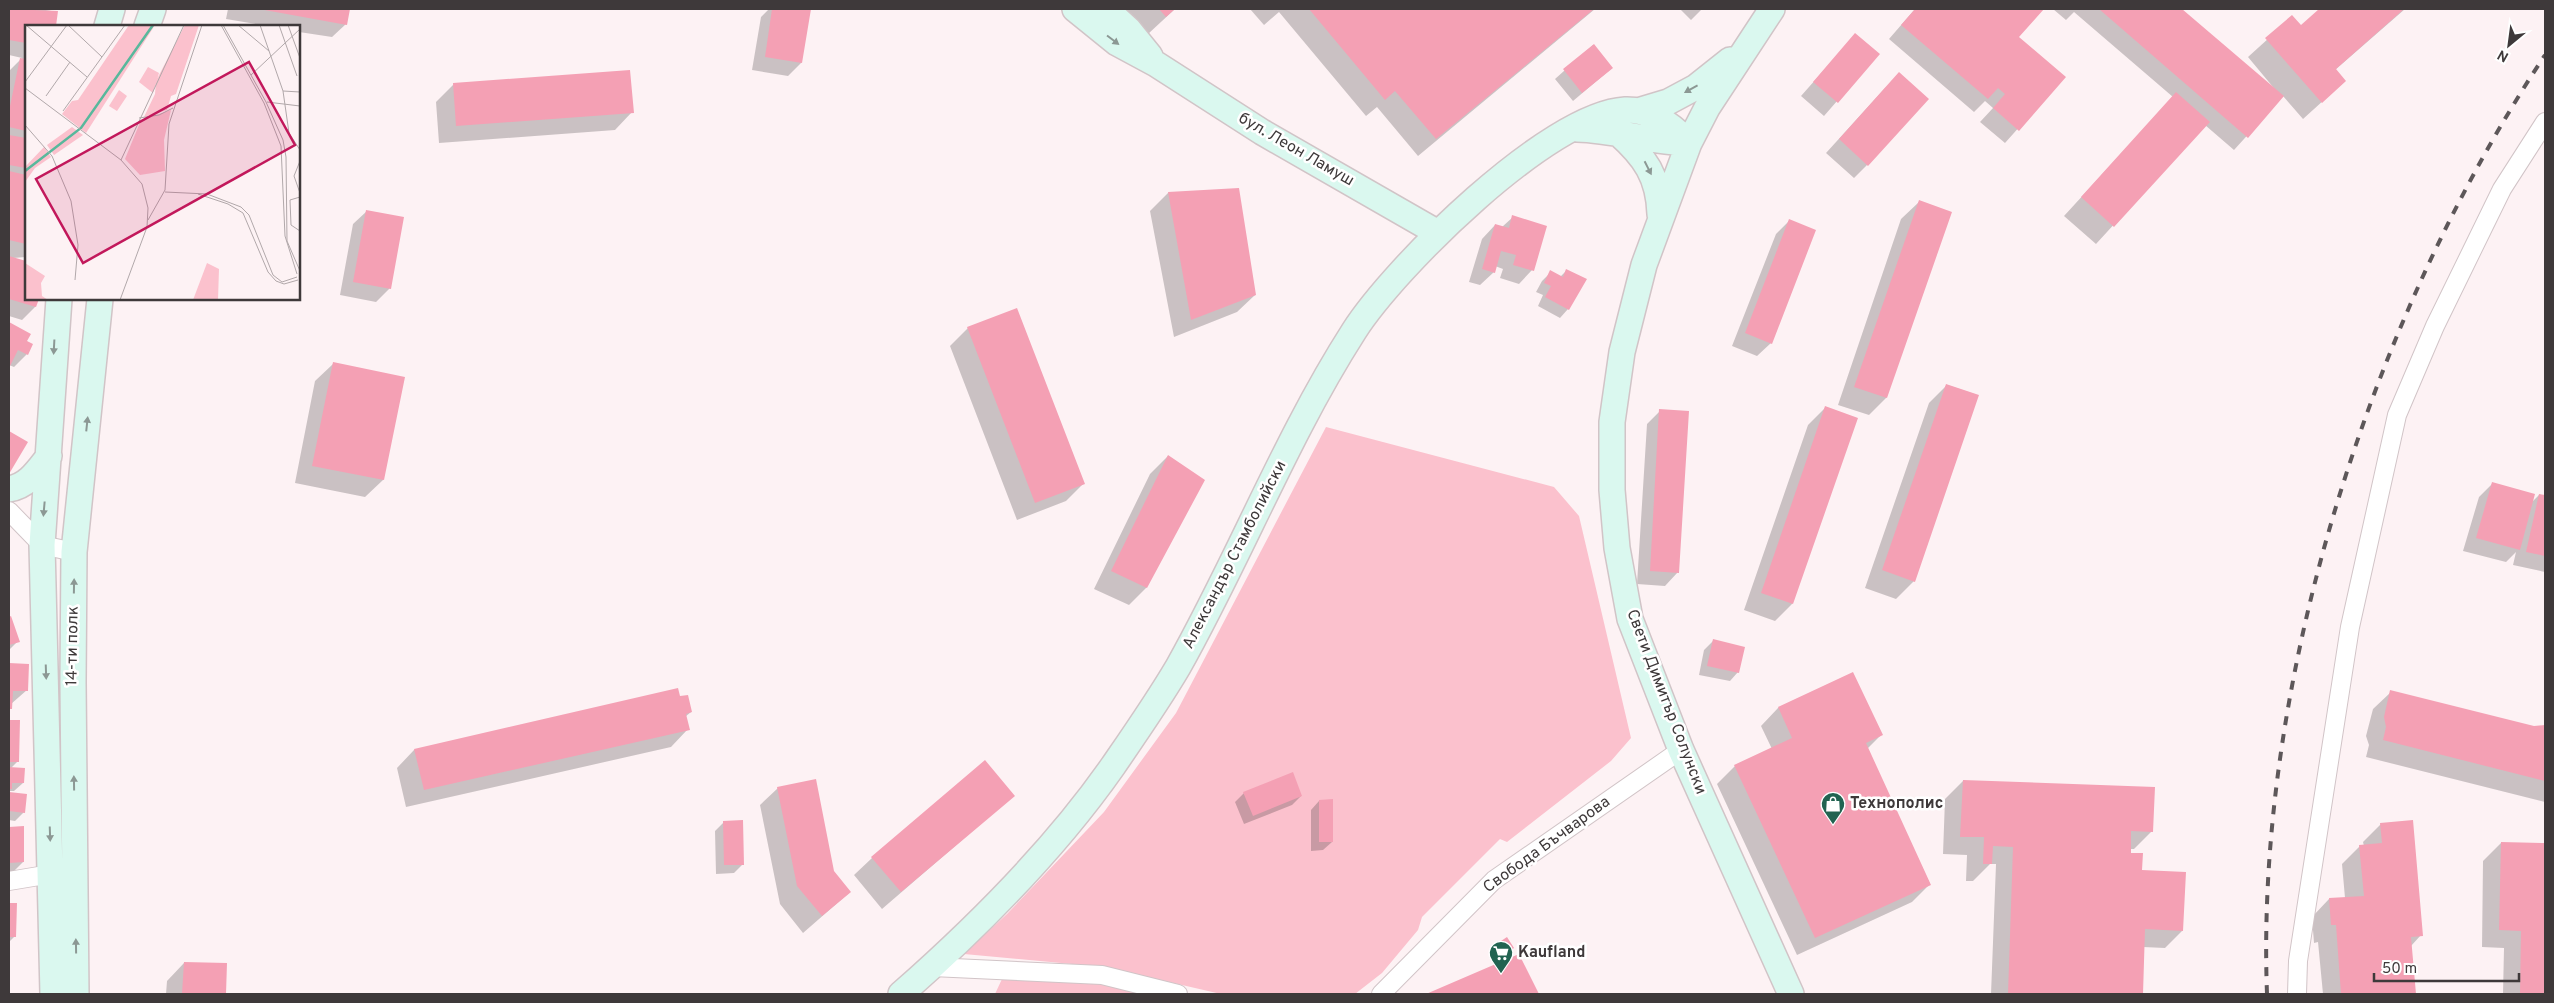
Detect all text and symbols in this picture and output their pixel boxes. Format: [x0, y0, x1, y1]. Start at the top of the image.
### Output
north arrow [2484, 20, 2534, 70]
inset map [25, 25, 300, 300]
one-way arrow [1106, 34, 1119, 45]
text: N [2495, 45, 2512, 65]
one-way arrow [1684, 85, 1697, 94]
street label: бул. Леон Ламуш [1234, 109, 1358, 191]
one-way arrow [1644, 161, 1652, 175]
one-way arrow [50, 340, 58, 356]
one-way arrow [83, 415, 91, 431]
street label: Александър Стамболийски [1179, 458, 1291, 652]
one-way arrow [40, 502, 48, 518]
one-way arrow [70, 577, 78, 593]
street label: 14-ти полк [62, 606, 84, 686]
street label: Свети Димитър Солунски [1621, 607, 1711, 797]
one-way arrow [42, 664, 50, 680]
one-way arrow [70, 775, 78, 791]
shop icon: Технополис [1820, 791, 1846, 825]
street label: Свобода Бъчварова [1480, 792, 1614, 898]
place label: Технополис [1850, 794, 1943, 814]
one-way arrow [47, 827, 55, 843]
one-way arrow [72, 937, 80, 953]
supermarket icon: Kaufland [1488, 940, 1514, 974]
place label: Kaufland [1518, 943, 1586, 963]
scale bar [2374, 950, 2519, 982]
text: 50 m [2382, 960, 2417, 979]

